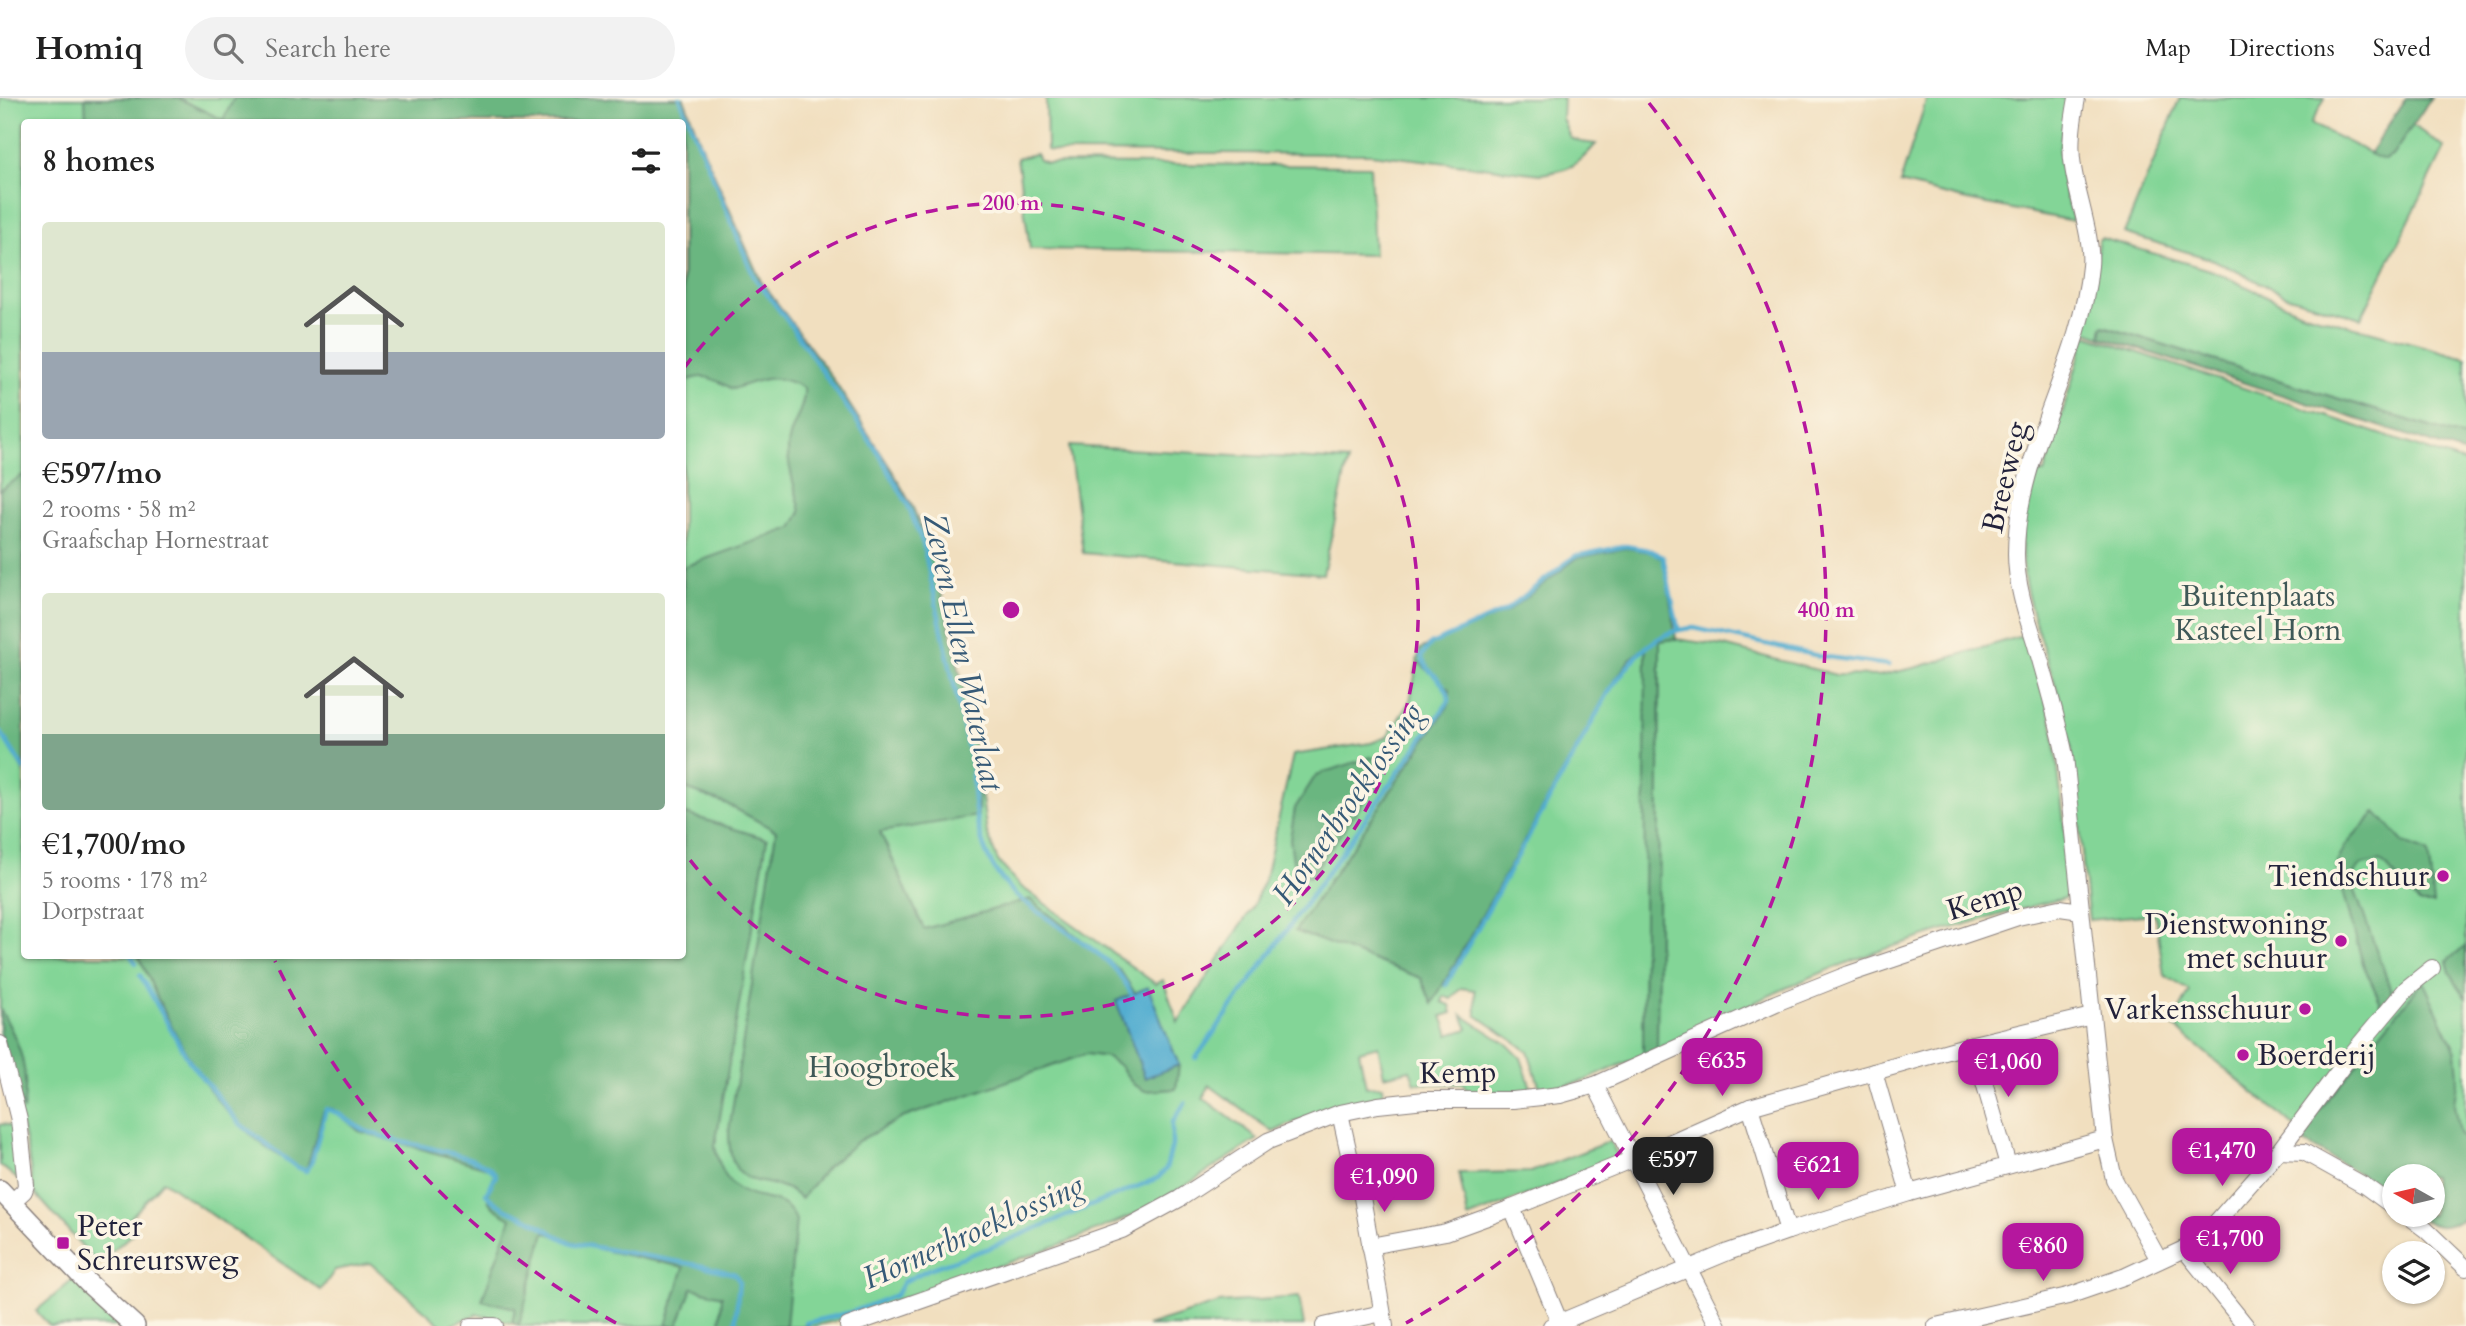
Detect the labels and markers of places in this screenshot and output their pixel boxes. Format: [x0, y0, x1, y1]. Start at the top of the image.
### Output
centre of rings [999, 598, 1023, 622]
place label: Tiendschuur [2268, 856, 2429, 897]
marker: Tiendschuur [2435, 868, 2451, 884]
place label: Dienstwoning met schuur [2144, 904, 2327, 979]
marker: Dienstwoning met schuur [2333, 933, 2349, 949]
place label: Varkensschuur [2104, 989, 2291, 1030]
marker: Varkensschuur [2297, 1001, 2313, 1017]
place label: Boerderij [2257, 1035, 2376, 1076]
pin: €635 [1681, 1038, 1763, 1098]
pin: €1,060 [1951, 1040, 2065, 1099]
marker: Boerderij [2235, 1047, 2251, 1063]
pin: €1,470 [2165, 1128, 2279, 1188]
pin: €597 [1632, 1138, 1714, 1197]
pin: €621 [1777, 1142, 1859, 1202]
pin: €1,090 [1327, 1154, 1441, 1214]
place label: Peter Schreursweg [77, 1206, 239, 1281]
pin: €1,700 [2173, 1216, 2287, 1276]
pin: €860 [2002, 1224, 2084, 1283]
marker: Peter Schreursweg [55, 1235, 71, 1251]

